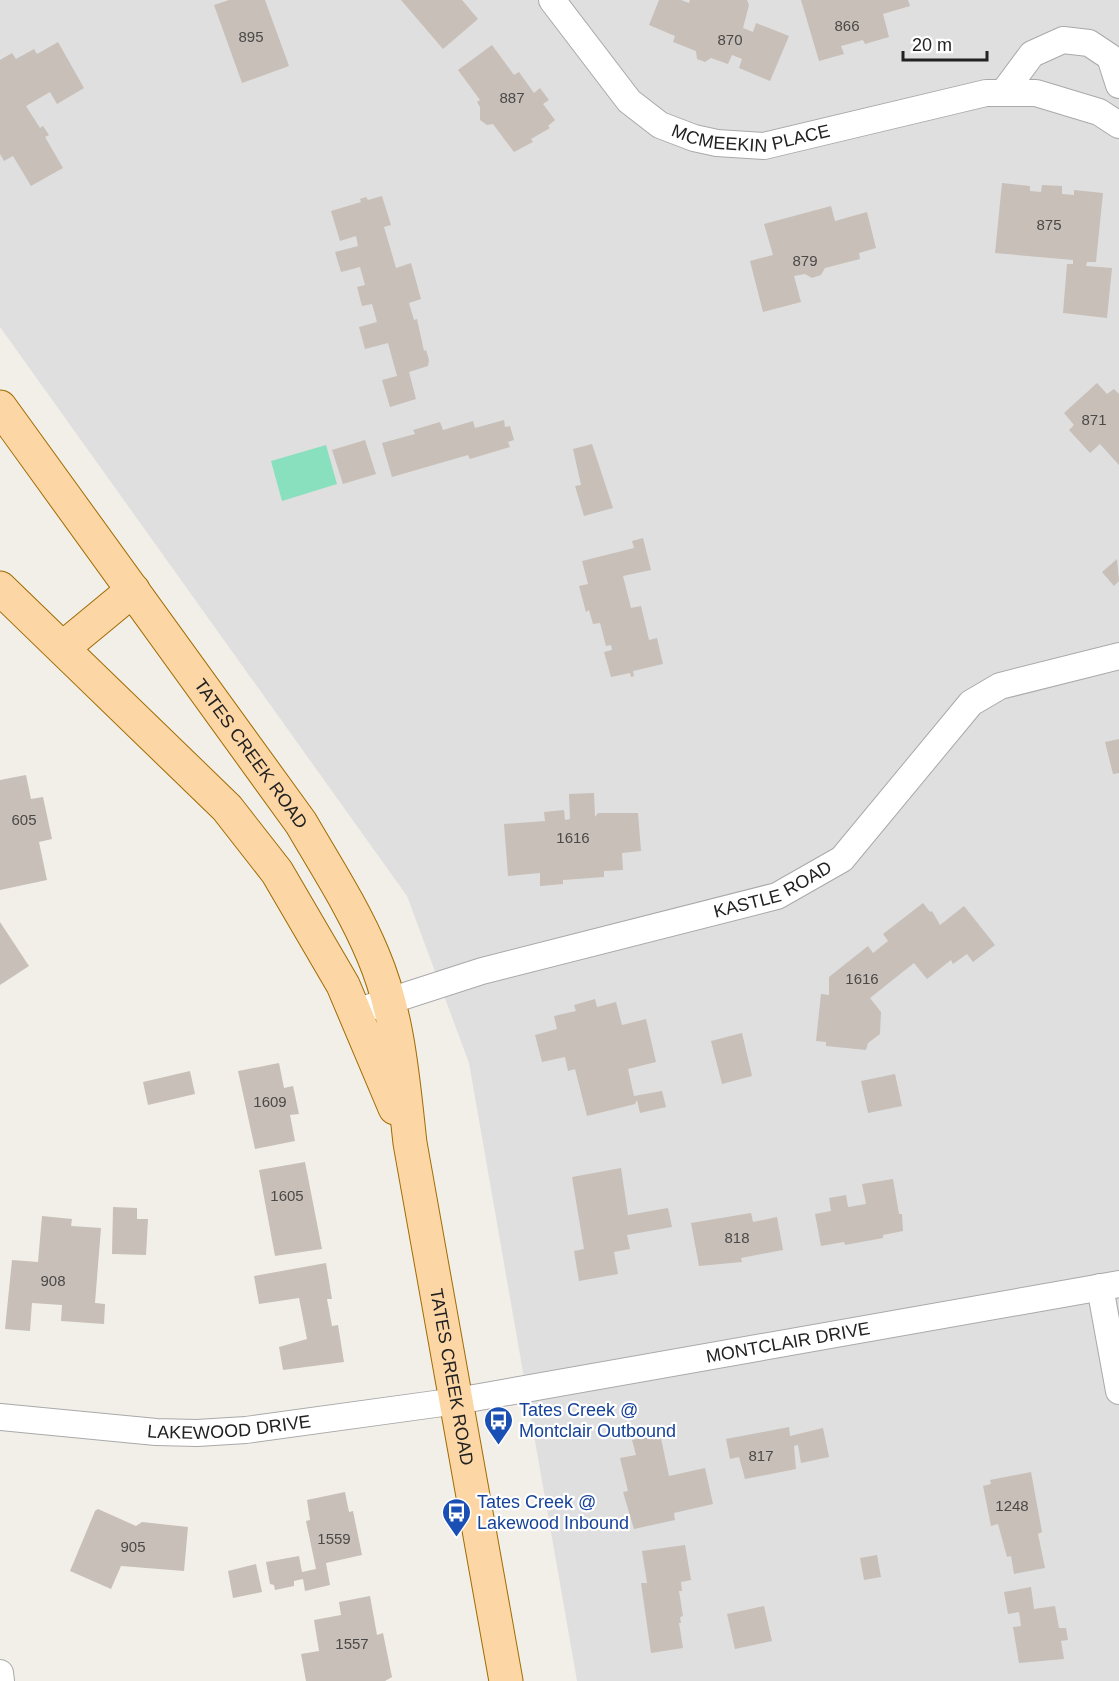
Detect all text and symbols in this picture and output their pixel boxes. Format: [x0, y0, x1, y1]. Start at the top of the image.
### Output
house number: 866 [834, 17, 860, 34]
scale bar [903, 24, 987, 62]
house number: 895 [238, 28, 264, 45]
house number: 870 [717, 31, 743, 48]
text: 20 m [912, 35, 952, 55]
house number: 887 [499, 89, 525, 106]
street label: MCMEEKIN PLACE [669, 120, 832, 156]
house number: 875 [1036, 216, 1062, 233]
house number: 879 [792, 252, 818, 269]
house number: 871 [1081, 411, 1107, 428]
street label: TATES CREEK ROAD [190, 675, 312, 832]
house number: 605 [11, 811, 37, 828]
house number: 1616 [556, 829, 590, 846]
street label: KASTLE ROAD [712, 857, 835, 922]
house number: 1616 [845, 970, 879, 987]
house number: 1609 [253, 1093, 287, 1110]
house number: 1605 [270, 1187, 304, 1204]
house number: 818 [724, 1229, 750, 1246]
house number: 908 [40, 1272, 66, 1289]
street label: TATES CREEK ROAD [426, 1287, 477, 1467]
street label: MONTCLAIR DRIVE [705, 1318, 872, 1367]
place label: Tates Creek @ Montclair Outbound [519, 1400, 676, 1441]
bus stop icon: Tates Creek @ Montclair Outbound [482, 1404, 514, 1446]
street label: LAKEWOOD DRIVE [146, 1411, 312, 1443]
house number: 817 [748, 1447, 774, 1464]
place label: Tates Creek @ Lakewood Inbound [477, 1492, 629, 1533]
bus stop icon: Tates Creek @ Lakewood Inbound [440, 1496, 472, 1538]
house number: 1248 [995, 1497, 1029, 1514]
house number: 1559 [317, 1530, 351, 1547]
house number: 905 [120, 1538, 146, 1555]
house number: 1557 [335, 1635, 369, 1652]

